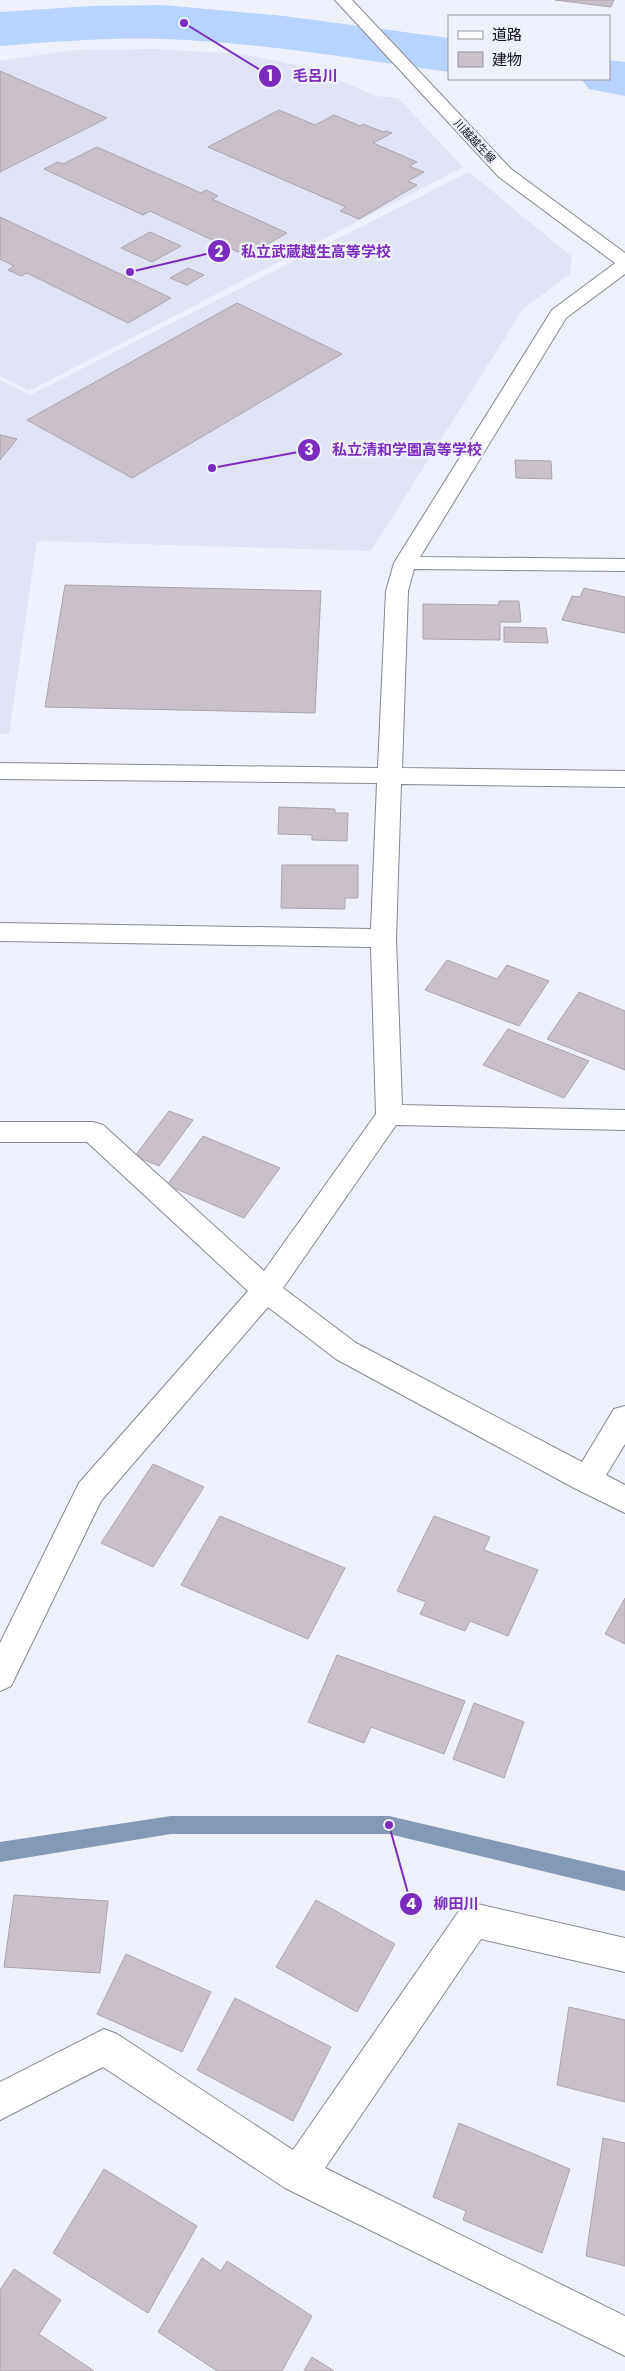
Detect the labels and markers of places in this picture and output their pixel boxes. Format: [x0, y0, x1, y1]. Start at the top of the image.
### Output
callout: 毛呂川 [258, 61, 348, 91]
callout: 私立武蔵越生高等学校 [206, 236, 401, 266]
callout: 私立清和学園高等学校 [297, 435, 492, 465]
callout: 柳田川 [399, 1889, 489, 1919]

